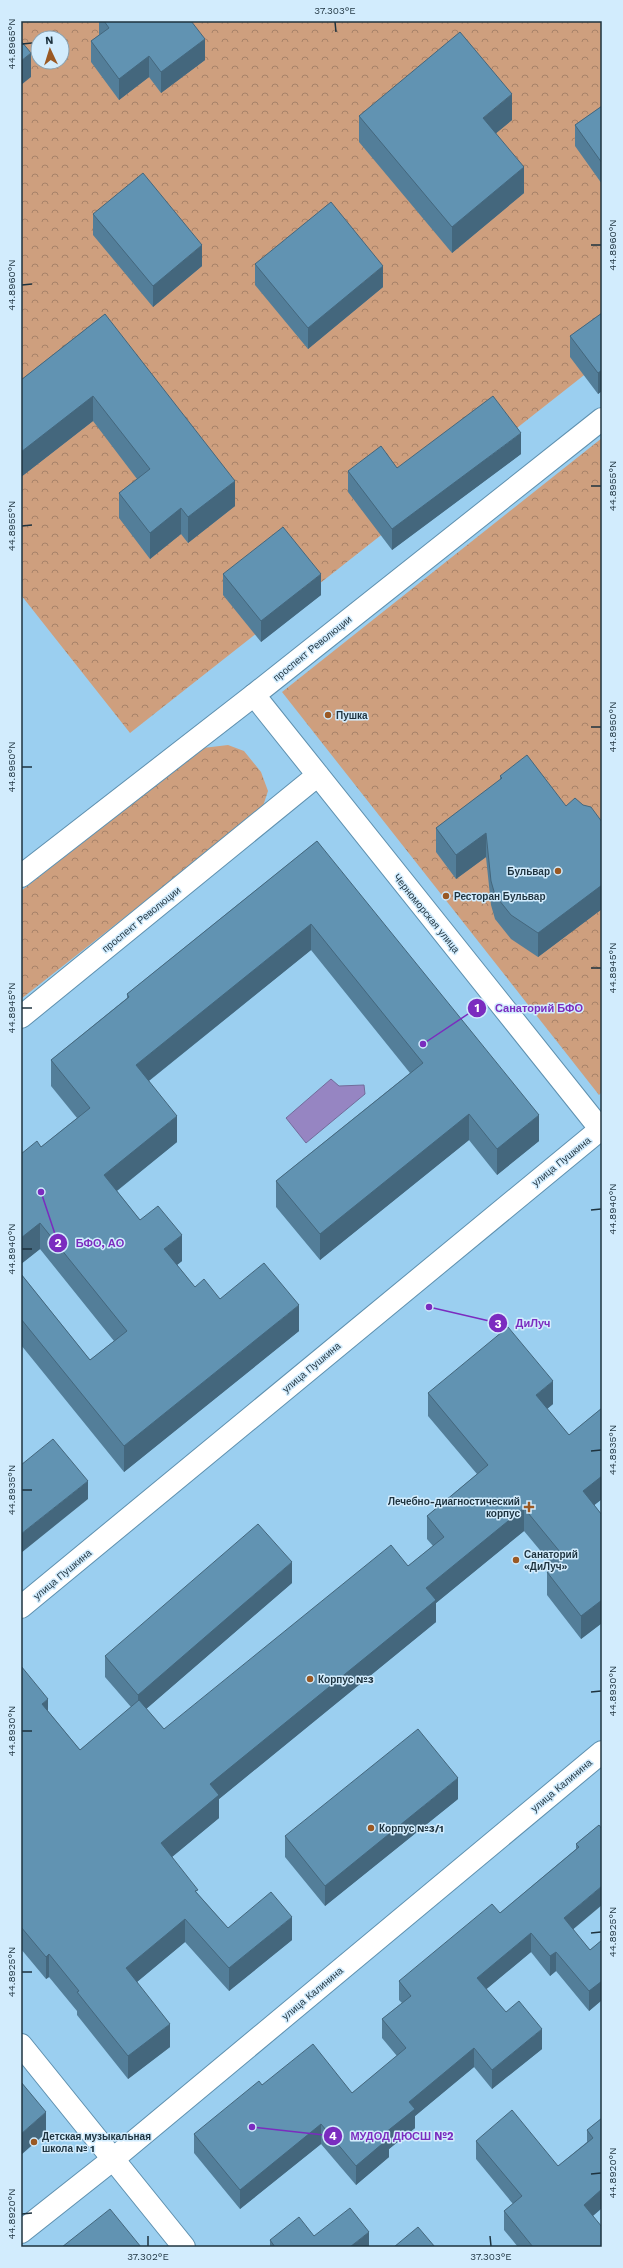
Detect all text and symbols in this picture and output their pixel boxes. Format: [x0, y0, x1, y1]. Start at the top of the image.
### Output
text: 37.303°E [314, 5, 356, 16]
text: 44.8965°N [6, 19, 17, 69]
north arrow [30, 30, 70, 70]
text: N [45, 34, 54, 47]
text: 44.8960°N [607, 219, 618, 271]
text: 44.8960°N [6, 259, 17, 311]
text: 44.8955°N [607, 461, 618, 511]
text: 44.8955°N [6, 501, 17, 551]
street label: проспект Революции [271, 613, 354, 683]
text: 44.8950°N [607, 701, 618, 753]
marker: Пушка [323, 710, 333, 720]
place label: Пушка [336, 710, 368, 721]
text: 44.8950°N [6, 741, 17, 793]
place label: Бульвар [507, 866, 550, 877]
marker: Бульвар [553, 866, 563, 876]
street label: Черноморская улица [391, 872, 462, 955]
street label: проспект Революции [100, 884, 183, 954]
marker: Ресторан Бульвар [441, 891, 451, 901]
place label: Ресторан Бульвар [454, 891, 546, 902]
text: 44.8945°N [607, 943, 618, 993]
text: 44.8945°N [6, 983, 17, 1033]
callout: Санаторий БФО [467, 997, 591, 1020]
text: 1 [474, 1001, 480, 1015]
text: Санаторий БФО [495, 1002, 583, 1015]
street label: улица Пушкина [530, 1134, 593, 1188]
text: 44.8940°N [607, 1183, 618, 1235]
text: 44.8940°N [6, 1223, 17, 1275]
callout: БФО, АО [48, 1231, 133, 1254]
text: 2 [54, 1236, 62, 1250]
text: БФО, АО [76, 1237, 125, 1250]
callout: ДиЛуч [488, 1312, 559, 1335]
text: 3 [494, 1317, 502, 1331]
text: ДиЛуч [516, 1317, 550, 1330]
street label: улица Пушкина [280, 1340, 343, 1395]
text: 44.8935°N [607, 1425, 618, 1475]
text: 44.8935°N [6, 1465, 17, 1515]
place label: Лечебно-диагностический корпус [388, 1496, 520, 1519]
marker: Лечебно-диагностический корпус [523, 1501, 535, 1513]
street label: улица Пушкина [31, 1547, 94, 1602]
place label: Санаторий «ДиЛуч» [524, 1549, 578, 1572]
marker: Санаторий «ДиЛуч» [511, 1555, 521, 1565]
text: 44.8930°N [607, 1666, 618, 1716]
marker: Корпус №3 [305, 1674, 315, 1684]
place label: Корпус №3 [318, 1674, 374, 1685]
text: 44.8930°N [6, 1706, 17, 1756]
street label: улица Калинина [529, 1756, 594, 1814]
marker: Корпус №3/1 [366, 1823, 376, 1833]
place label: Корпус №3/1 [379, 1823, 444, 1834]
text: 44.8925°N [607, 1907, 618, 1957]
text: 44.8925°N [6, 1947, 17, 1997]
street label: улица Калинина [280, 1964, 345, 2022]
callout: МУДОД ДЮСШ №2 [323, 2125, 462, 2148]
text: 4 [329, 2129, 337, 2143]
text: МУДОД ДЮСШ №2 [350, 2130, 454, 2143]
place label: Детская музыкальная школа № 1 [42, 2131, 151, 2154]
marker: Детская музыкальная школа № 1 [29, 2137, 39, 2147]
text: 44.8920°N [607, 2147, 618, 2199]
text: 44.8920°N [6, 2188, 17, 2240]
text: 37.302°E [127, 2251, 169, 2262]
text: 37.303°E [470, 2251, 512, 2262]

